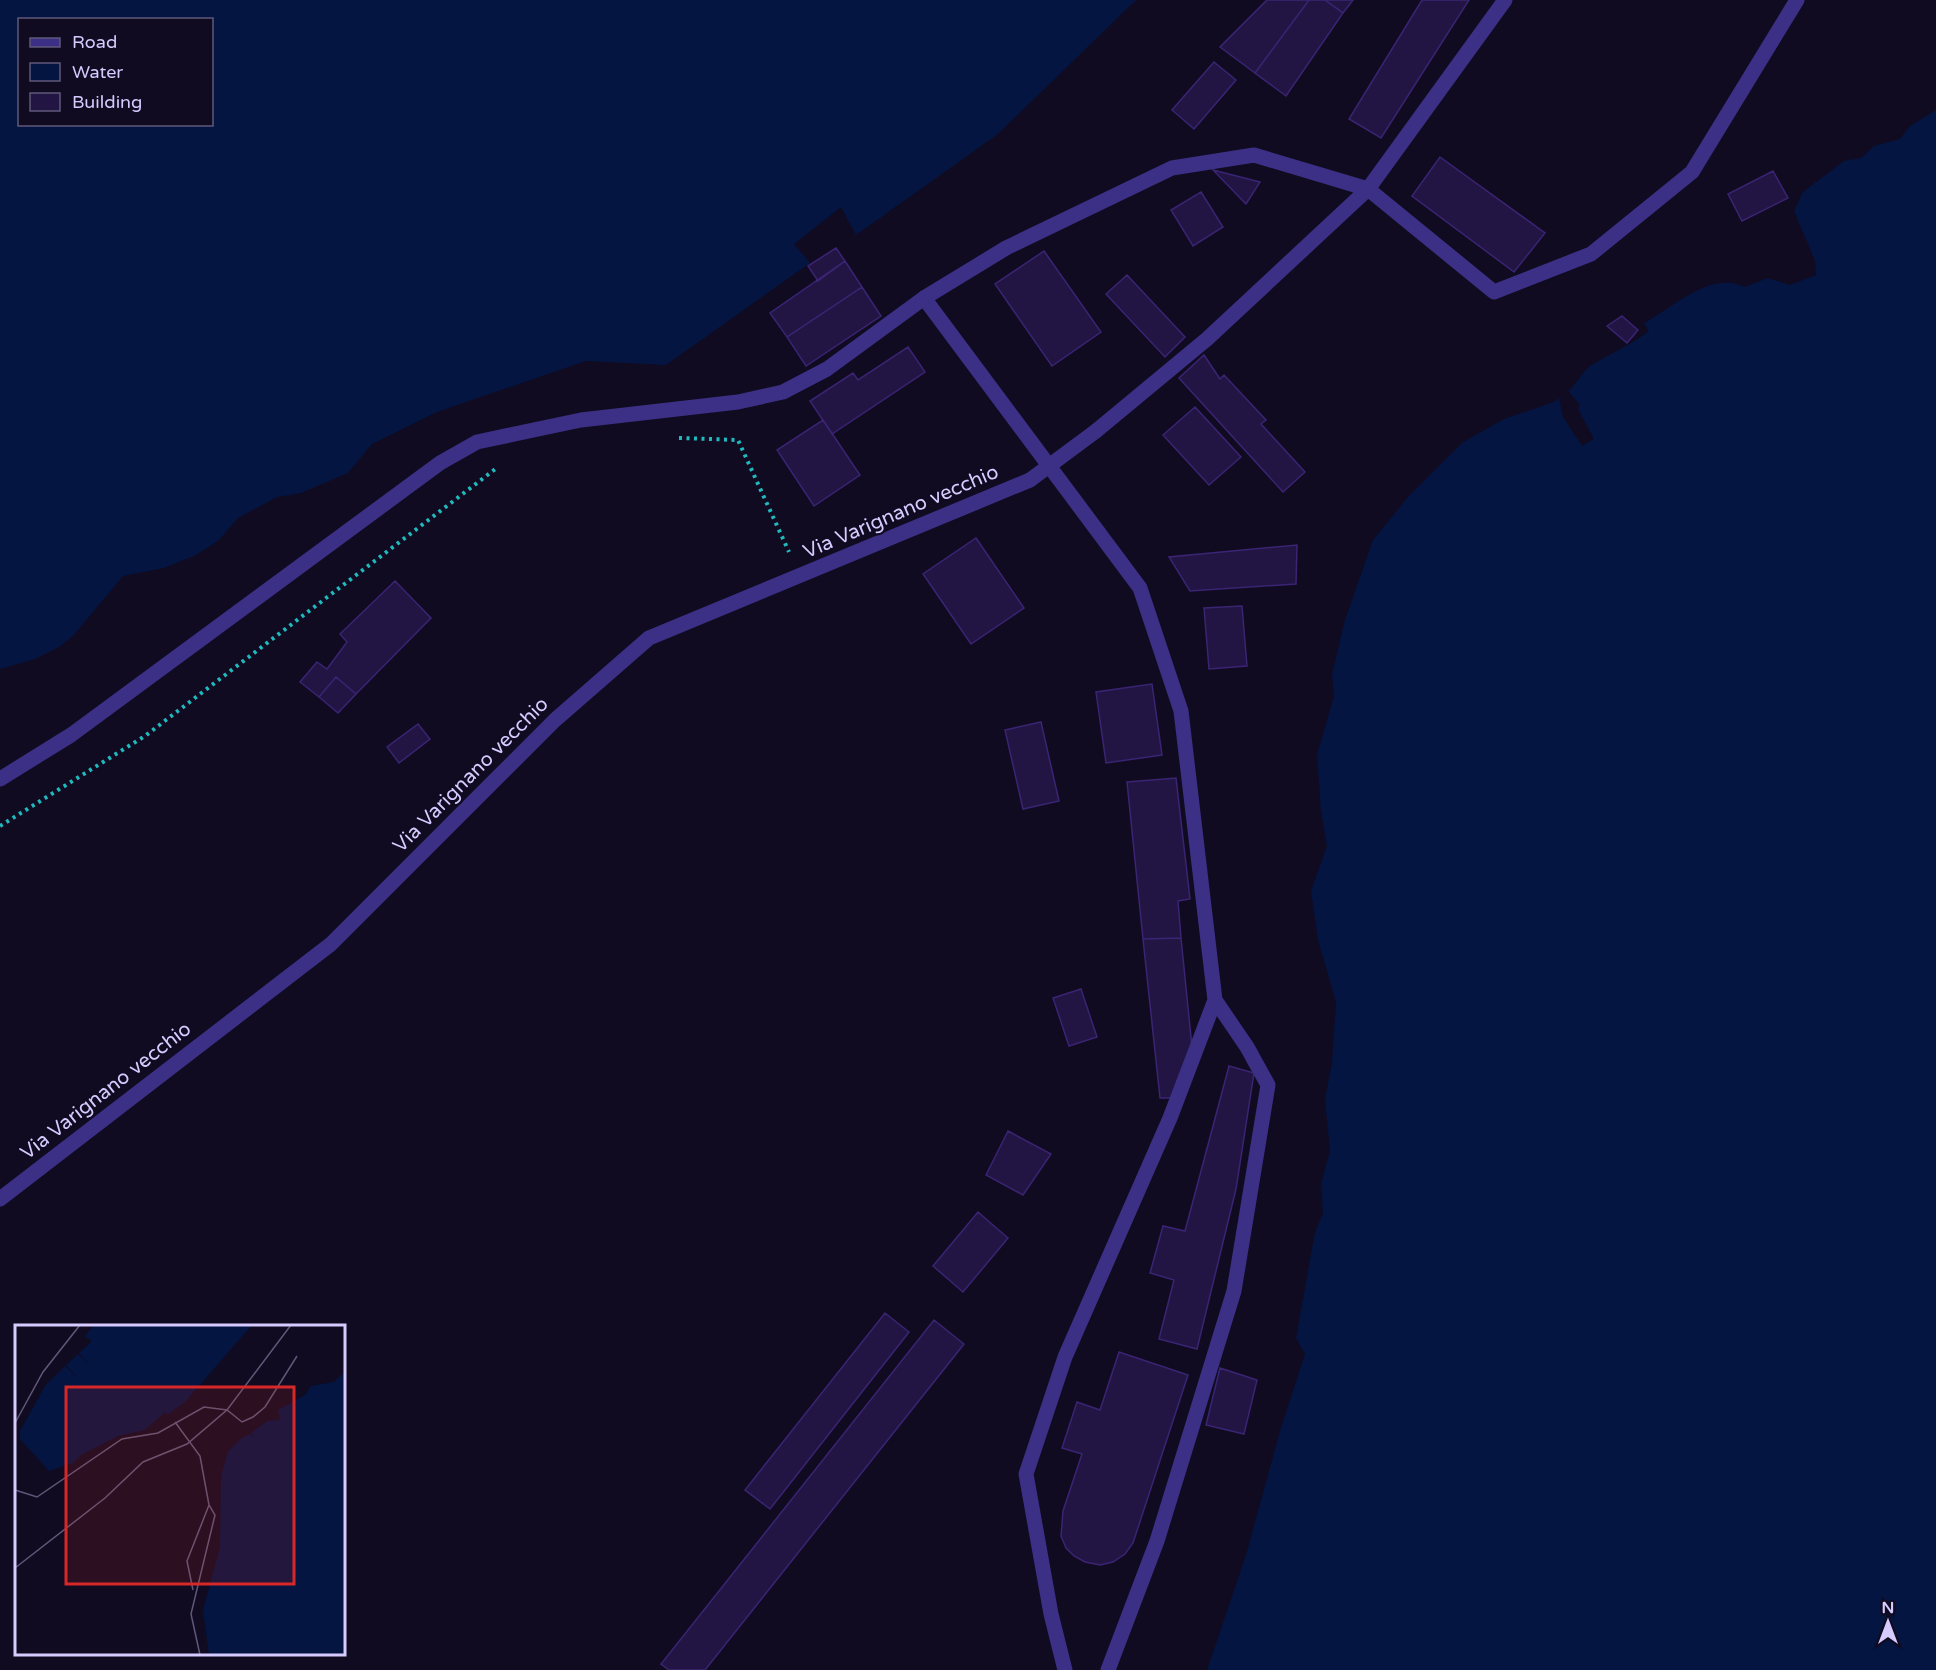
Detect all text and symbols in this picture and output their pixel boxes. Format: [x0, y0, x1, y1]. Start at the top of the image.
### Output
legend [18, 18, 213, 126]
text: Road [72, 31, 117, 53]
text: Water [72, 61, 123, 83]
text: Building [72, 91, 142, 113]
street label: Via Varignano vecchio [800, 460, 1002, 564]
street label: Via Varignano vecchio [388, 692, 554, 858]
street label: Via Varignano vecchio [16, 1017, 196, 1165]
inset map [15, 1325, 345, 1655]
north arrow [1858, 1592, 1918, 1652]
text: N [1882, 1598, 1894, 1618]

